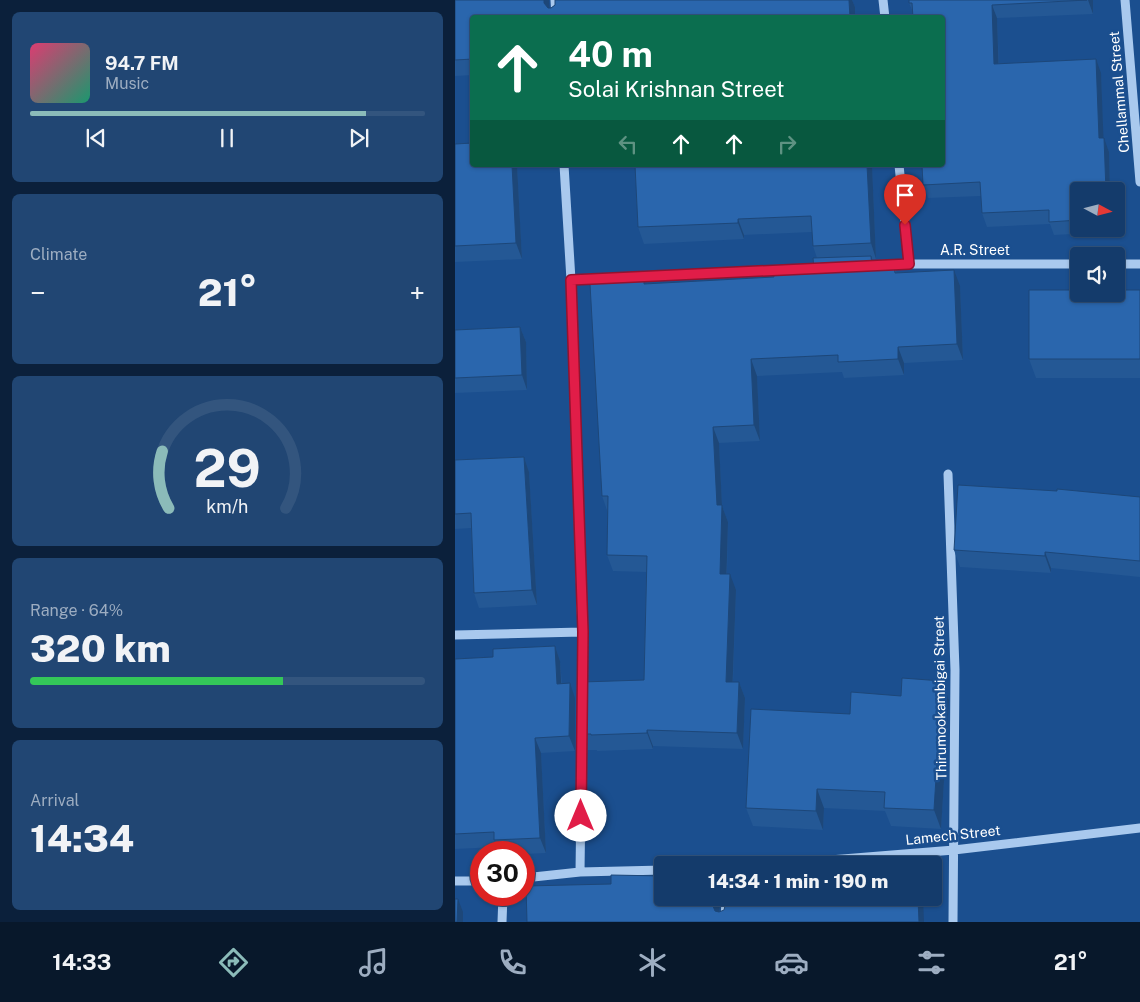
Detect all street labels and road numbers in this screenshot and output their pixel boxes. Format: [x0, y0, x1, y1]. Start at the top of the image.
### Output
street label: Chellammal Street [1106, 31, 1132, 153]
street label: A.R. Street [940, 242, 1010, 258]
street label: Thirumookambigai Street [931, 615, 949, 781]
street label: Lamech Street [905, 822, 1001, 848]

